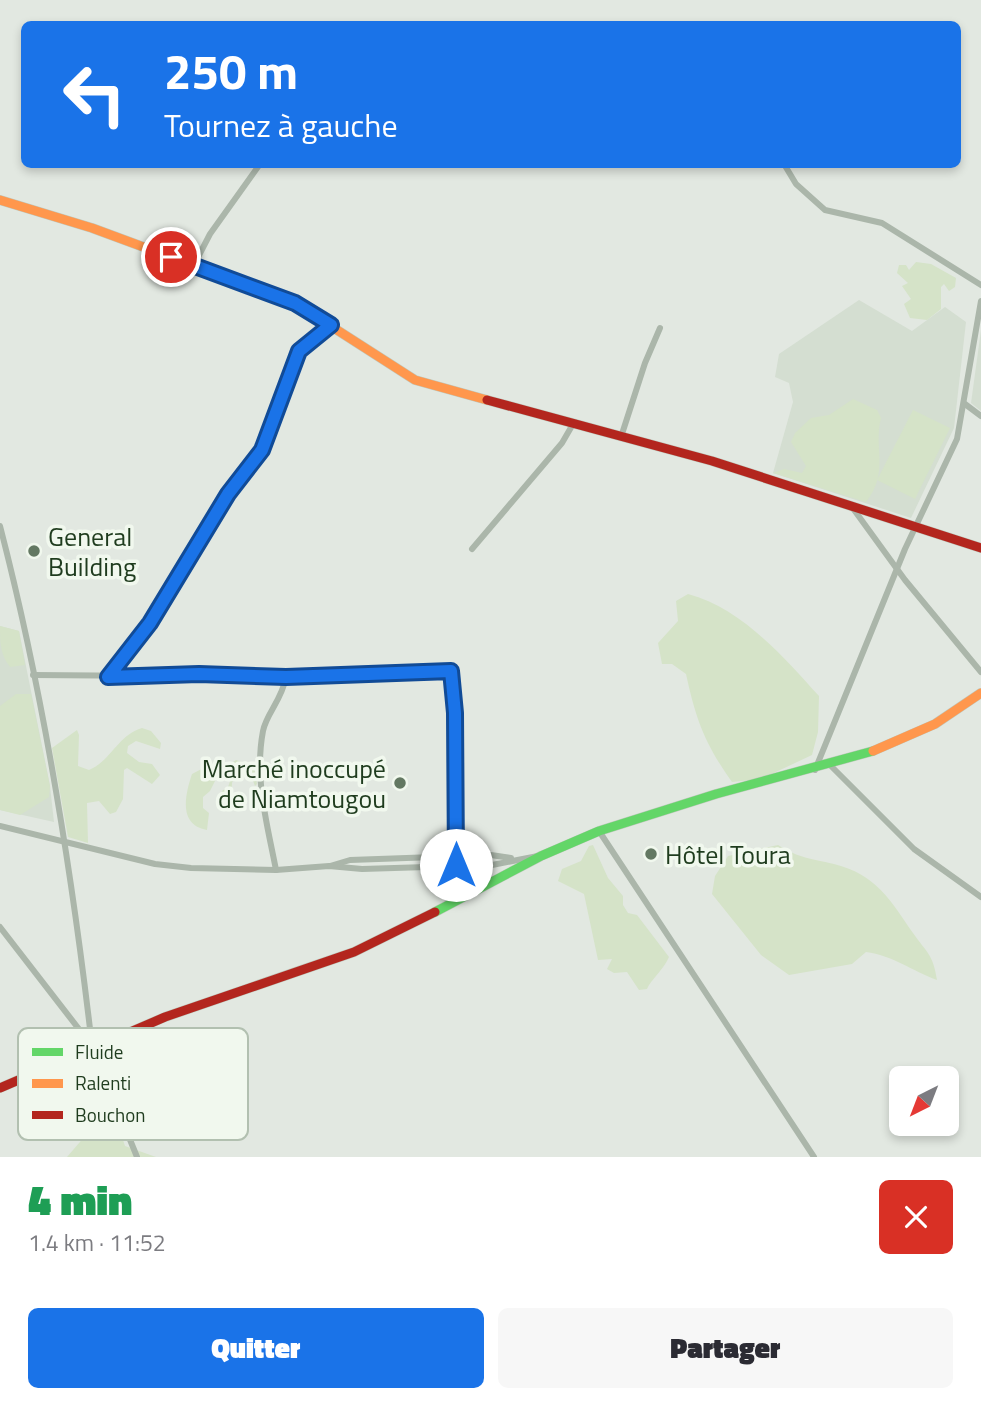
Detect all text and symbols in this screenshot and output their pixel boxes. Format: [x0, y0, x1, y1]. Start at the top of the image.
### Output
text: 250 m [164, 33, 298, 108]
icon: left [49, 49, 140, 140]
text: Tournez à gauche [164, 101, 398, 149]
pin [141, 227, 201, 287]
icon: arrive [152, 238, 190, 276]
place label: General Building [48, 517, 136, 586]
marker: General Building [26, 543, 42, 559]
place label: Marché inoccupé de Niamtougou [202, 749, 386, 818]
marker: Marché inoccupé de Niamtougou [392, 775, 408, 791]
position arrow [419, 828, 493, 902]
place label: Hôtel Toura [665, 835, 791, 874]
marker: Hôtel Toura [643, 846, 659, 862]
legend [18, 1028, 248, 1140]
text: Fluide [75, 1037, 123, 1066]
north arrow [889, 1066, 959, 1136]
map controls [889, 1066, 959, 1136]
text: Ralenti [75, 1068, 131, 1097]
text: Bouchon [75, 1100, 146, 1129]
text: 4 min [28, 1167, 132, 1231]
button: close [879, 1180, 953, 1254]
text: 1.4 km · 11:52 [28, 1225, 166, 1260]
button: Quitter [28, 1308, 484, 1388]
button: Partager [498, 1308, 953, 1388]

